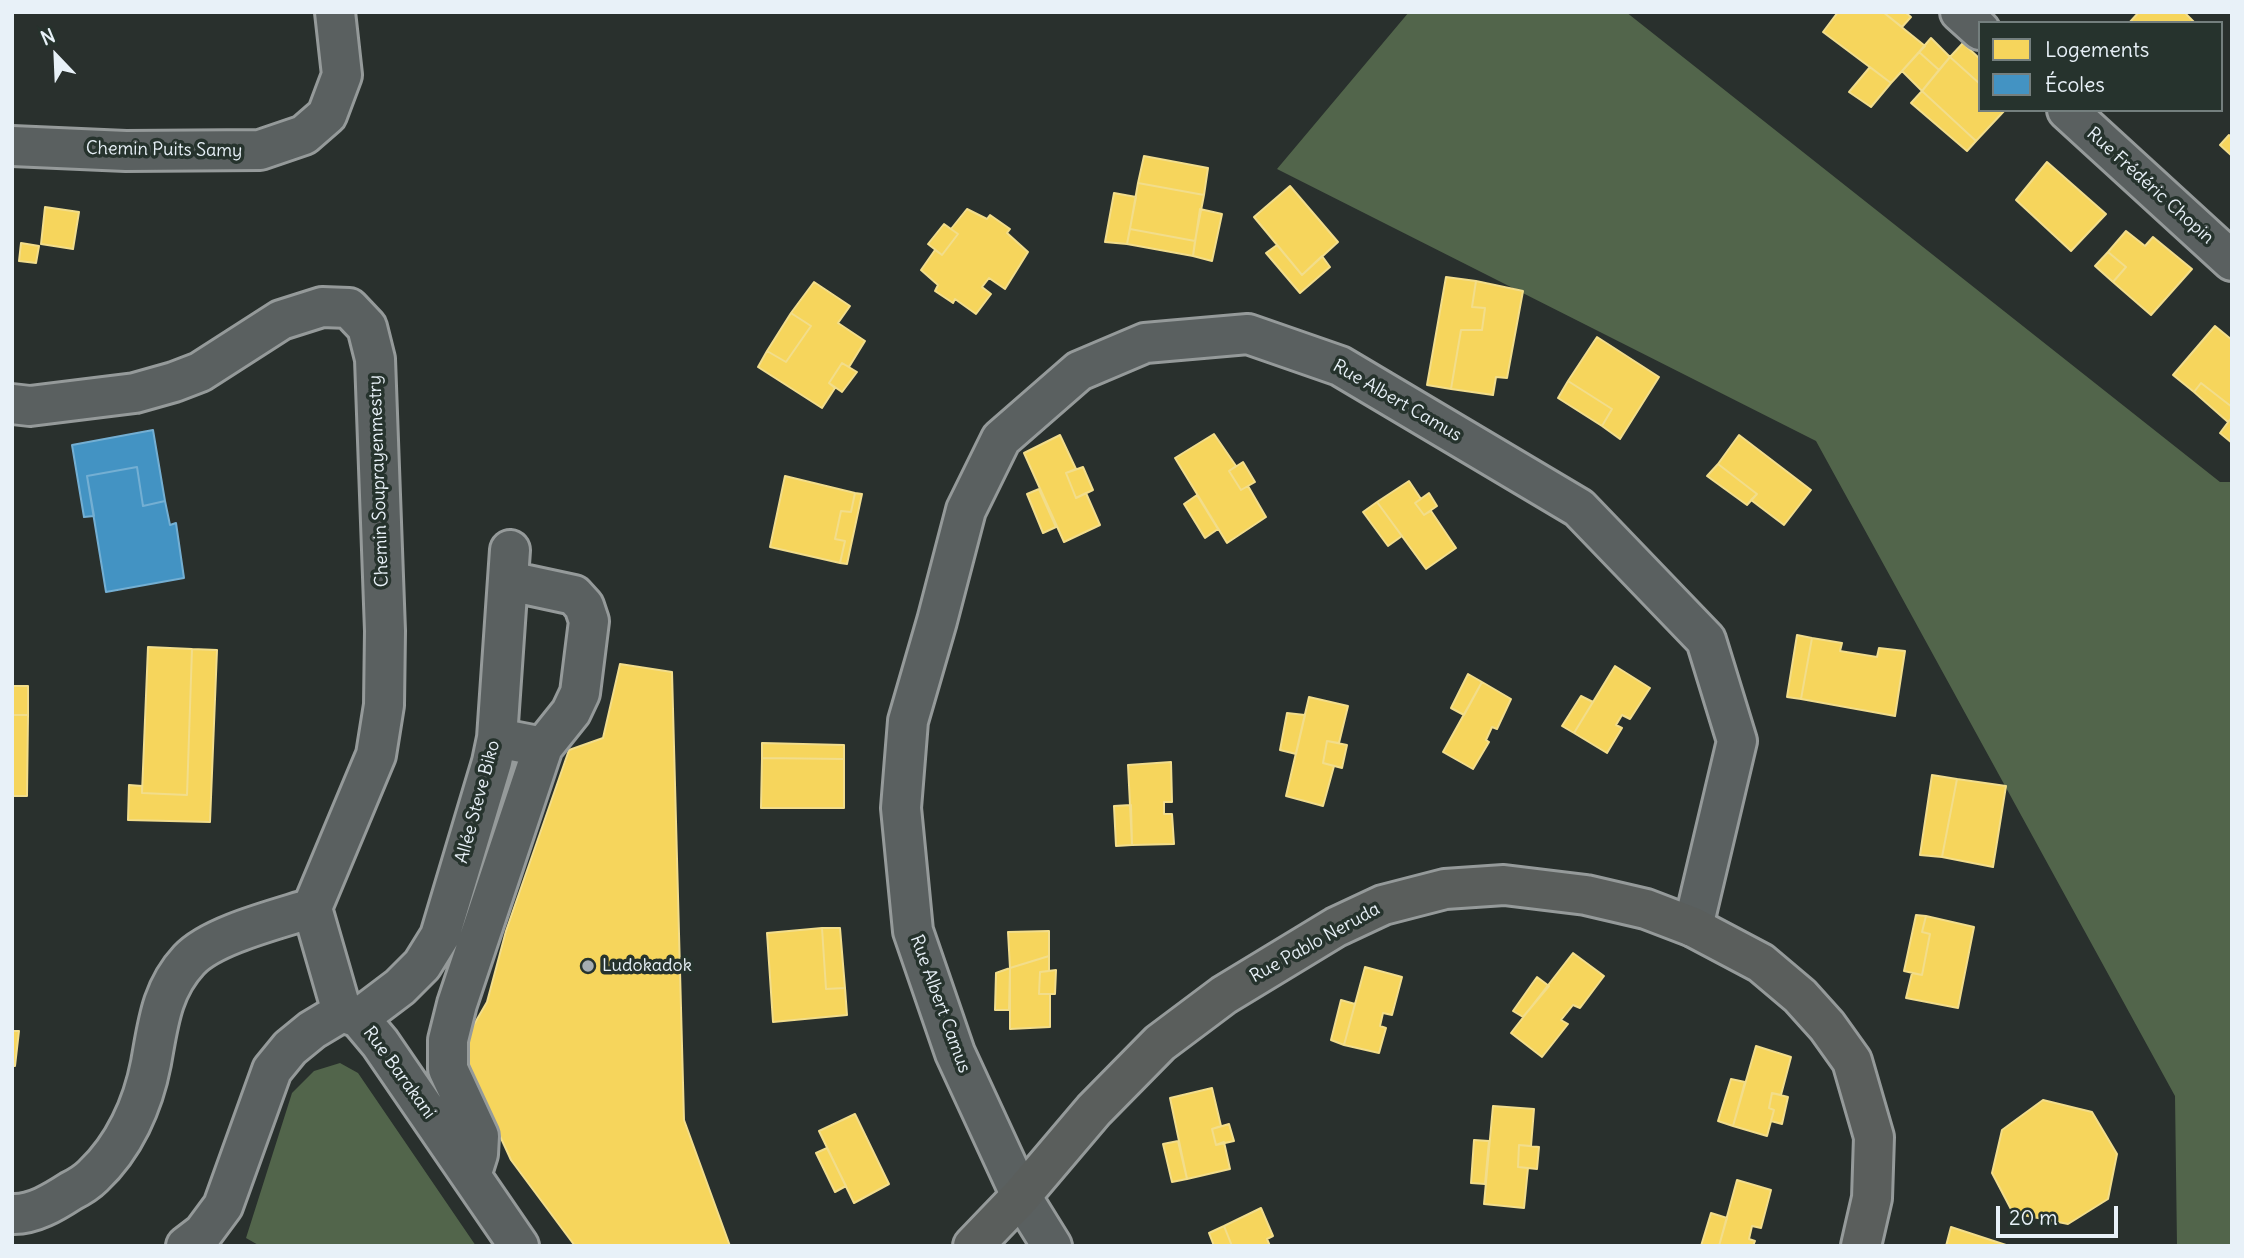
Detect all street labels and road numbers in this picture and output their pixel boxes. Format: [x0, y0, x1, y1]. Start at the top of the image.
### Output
street label: Rue Frédéric Chopin [2082, 123, 2218, 249]
street label: Chemin Puits Samy [86, 138, 242, 162]
street label: Rue Albert Camus [1329, 355, 1465, 447]
street label: Chemin Souprayenmestry [365, 375, 393, 587]
street label: Allée Steve Biko [451, 738, 505, 866]
street label: Rue Pablo Neruda [1246, 898, 1384, 988]
street label: Rue Albert Camus [905, 932, 975, 1076]
street label: Rue Barakani [358, 1023, 440, 1123]

